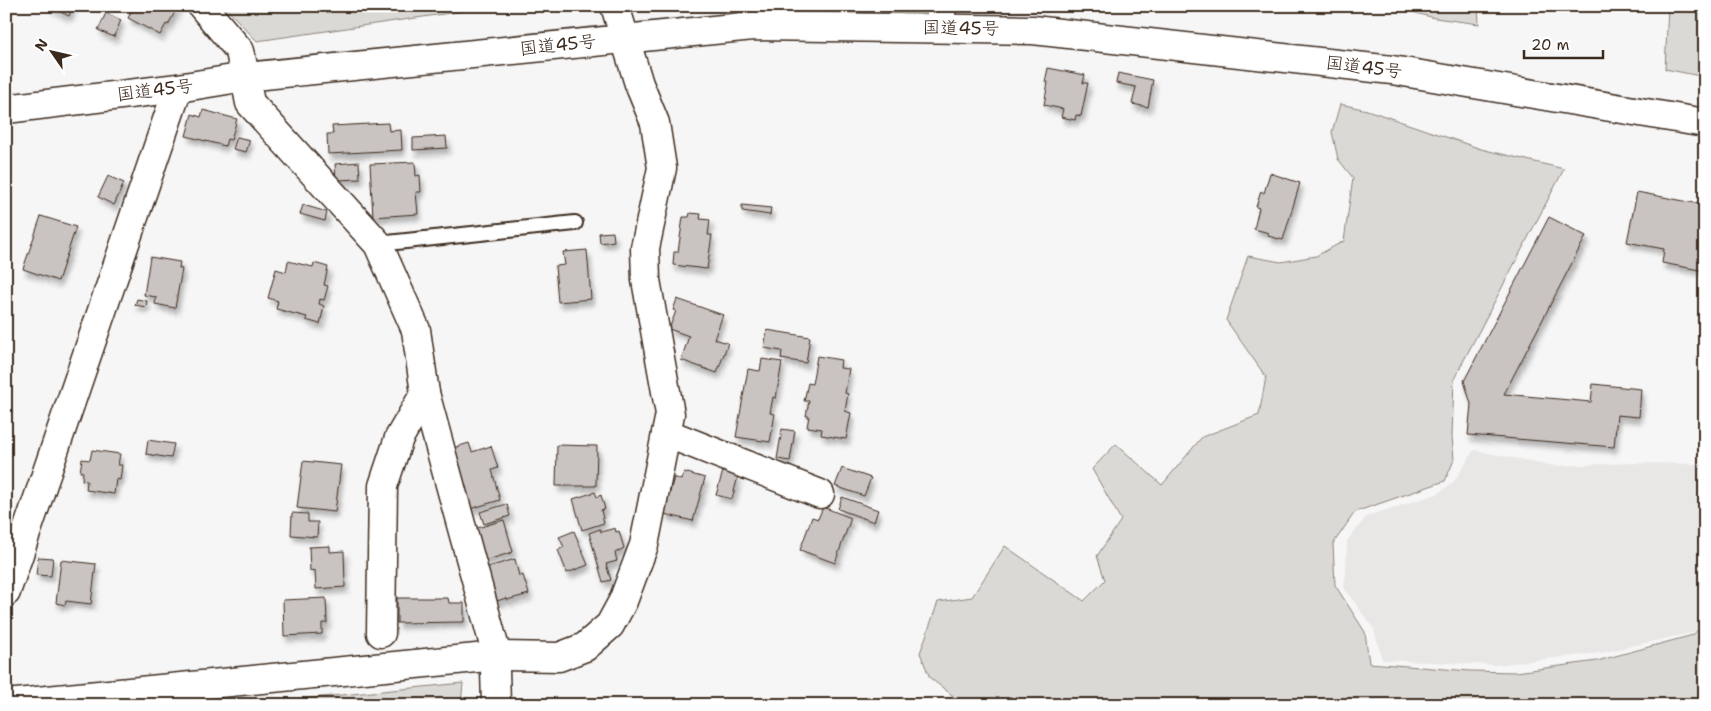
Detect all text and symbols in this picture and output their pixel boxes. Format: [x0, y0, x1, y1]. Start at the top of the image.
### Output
street label: 国道45号 [922, 15, 1000, 41]
north arrow [28, 28, 78, 78]
scale bar [1524, 28, 1602, 60]
street label: 国道45号 [518, 29, 598, 61]
text: N [31, 35, 52, 54]
text: 20 m [1531, 35, 1570, 55]
street label: 国道45号 [1324, 50, 1404, 84]
street label: 国道45号 [115, 73, 195, 107]

